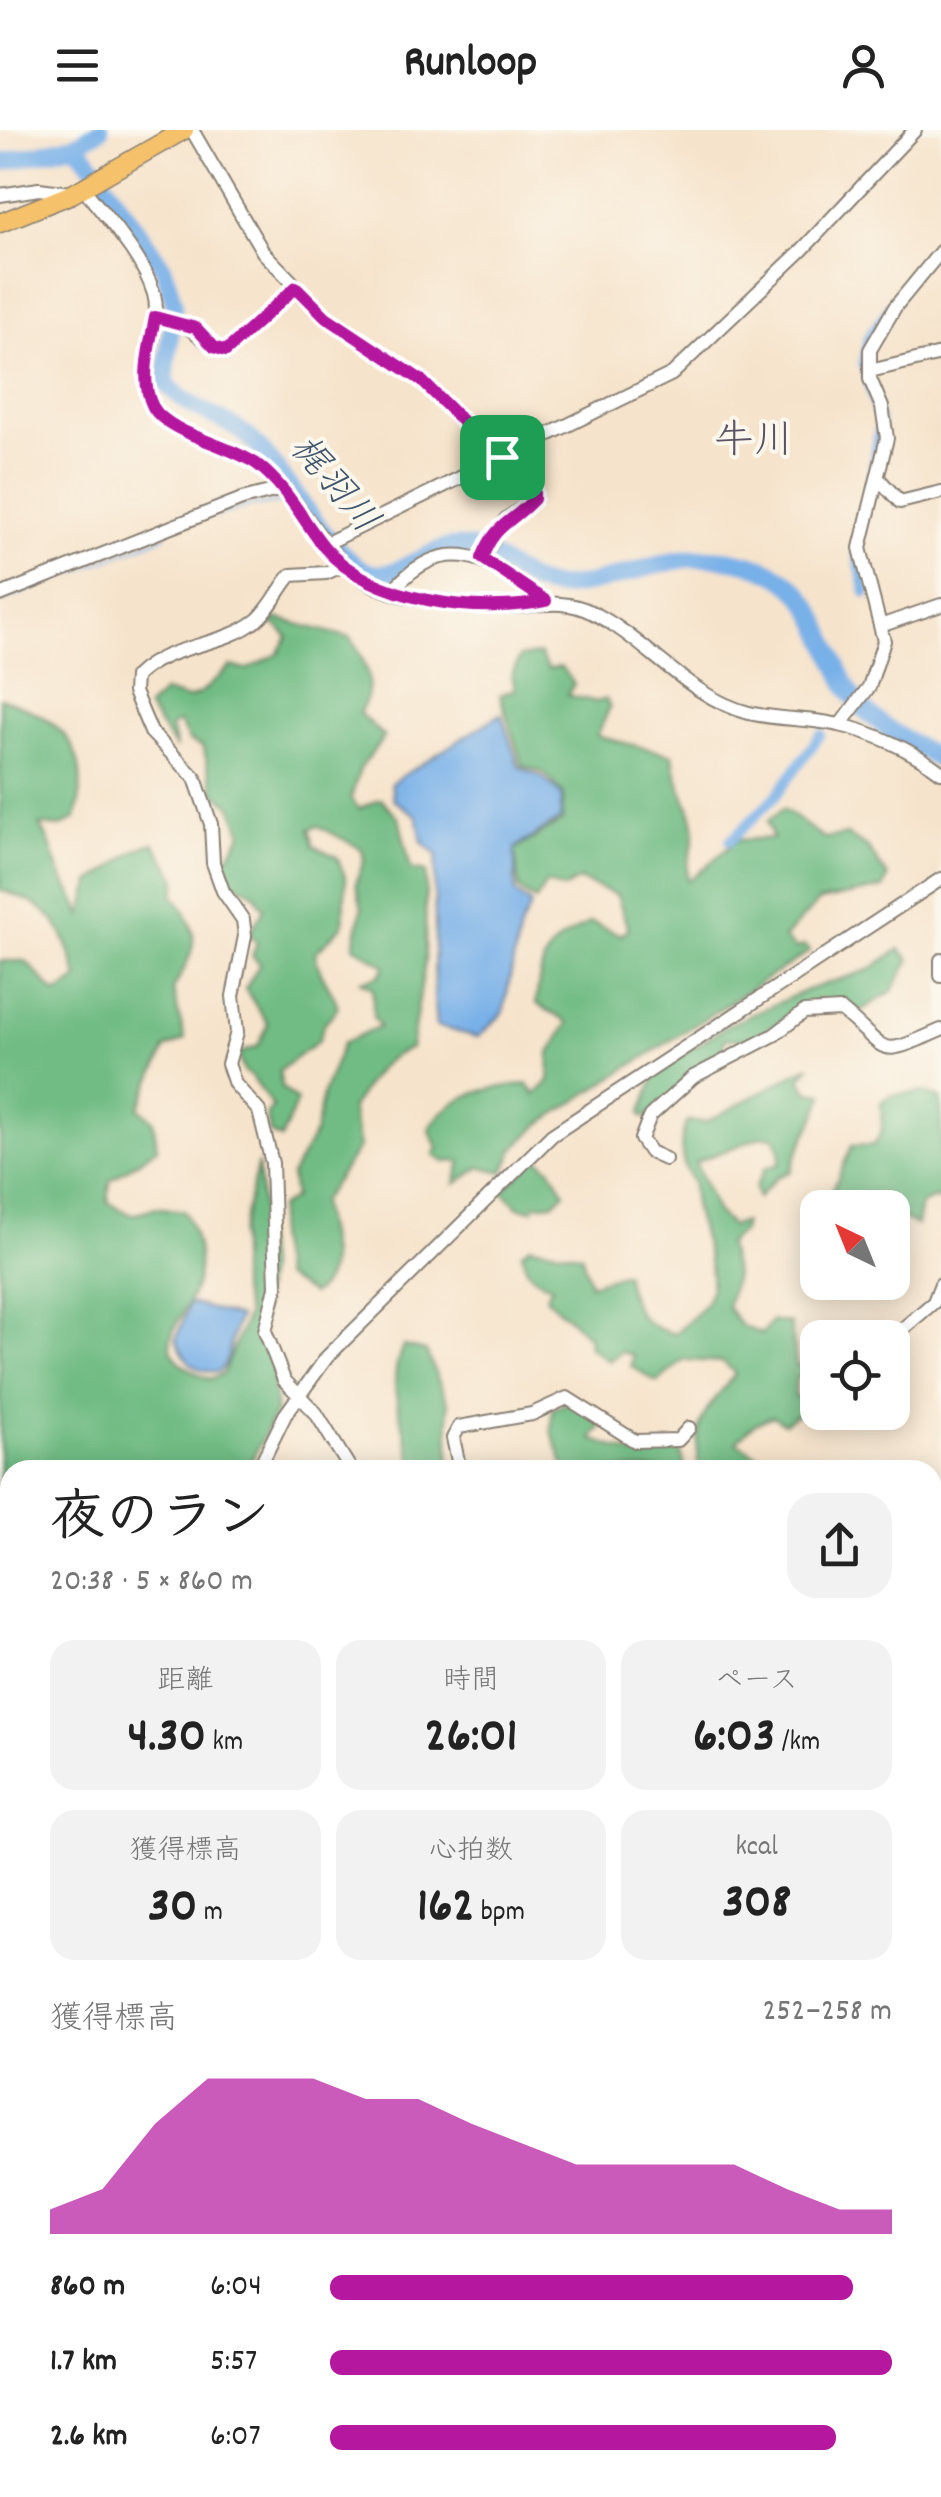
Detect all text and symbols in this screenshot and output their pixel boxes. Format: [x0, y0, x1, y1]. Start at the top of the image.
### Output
text: Runloop [404, 33, 537, 97]
icon: menu [50, 38, 105, 93]
icon: person [836, 38, 891, 93]
pin [460, 415, 545, 500]
district label: 牛川 [714, 416, 794, 473]
water label: 梶羽川 [274, 425, 390, 547]
icon: arrive [475, 430, 530, 485]
north arrow [800, 1190, 910, 1300]
map controls [800, 1190, 910, 1430]
button: locate [800, 1320, 910, 1430]
text: 夜のラン [50, 1483, 270, 1562]
button: share [787, 1493, 892, 1598]
text: 20:38 · 5 × 860 m [50, 1560, 253, 1606]
text: 距離 [157, 1663, 213, 1703]
text: 時間 [443, 1663, 499, 1703]
text: ペース [715, 1663, 798, 1703]
text: 4.30 [128, 1703, 206, 1775]
text: 26:01 [425, 1703, 517, 1775]
text: 6:03 [693, 1703, 775, 1775]
text: km [206, 1724, 243, 1764]
text: /km [775, 1724, 820, 1764]
text: kcal [735, 1829, 778, 1869]
text: 獲得標高 [129, 1833, 241, 1873]
text: 心拍数 [429, 1833, 513, 1873]
text: 308 [722, 1869, 791, 1941]
text: 30 [148, 1873, 197, 1945]
text: 162 [417, 1873, 474, 1945]
text: m [197, 1894, 223, 1934]
text: bpm [474, 1894, 525, 1934]
text: 252–258 m [762, 1990, 892, 2036]
text: 獲得標高 [50, 1998, 178, 2044]
text: 860 m [50, 2265, 125, 2311]
text: 6:04 [210, 2265, 262, 2311]
text: 1.7 km [50, 2340, 117, 2386]
text: 5:57 [210, 2340, 257, 2386]
text: 2.6 km [50, 2415, 127, 2461]
text: 6:07 [210, 2415, 261, 2461]

